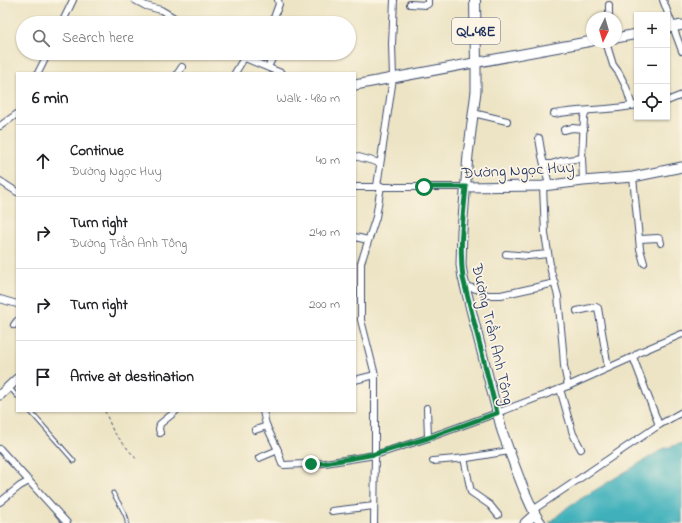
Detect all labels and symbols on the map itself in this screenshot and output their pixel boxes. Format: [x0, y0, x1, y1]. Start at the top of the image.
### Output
north arrow [586, 12, 622, 48]
road number: QL.48E [452, 18, 500, 44]
street label: Đường Ngọc Huy [460, 156, 575, 186]
route start [415, 178, 433, 196]
street label: Đường Trần Anh Tông [464, 261, 520, 407]
route end [302, 455, 320, 473]

